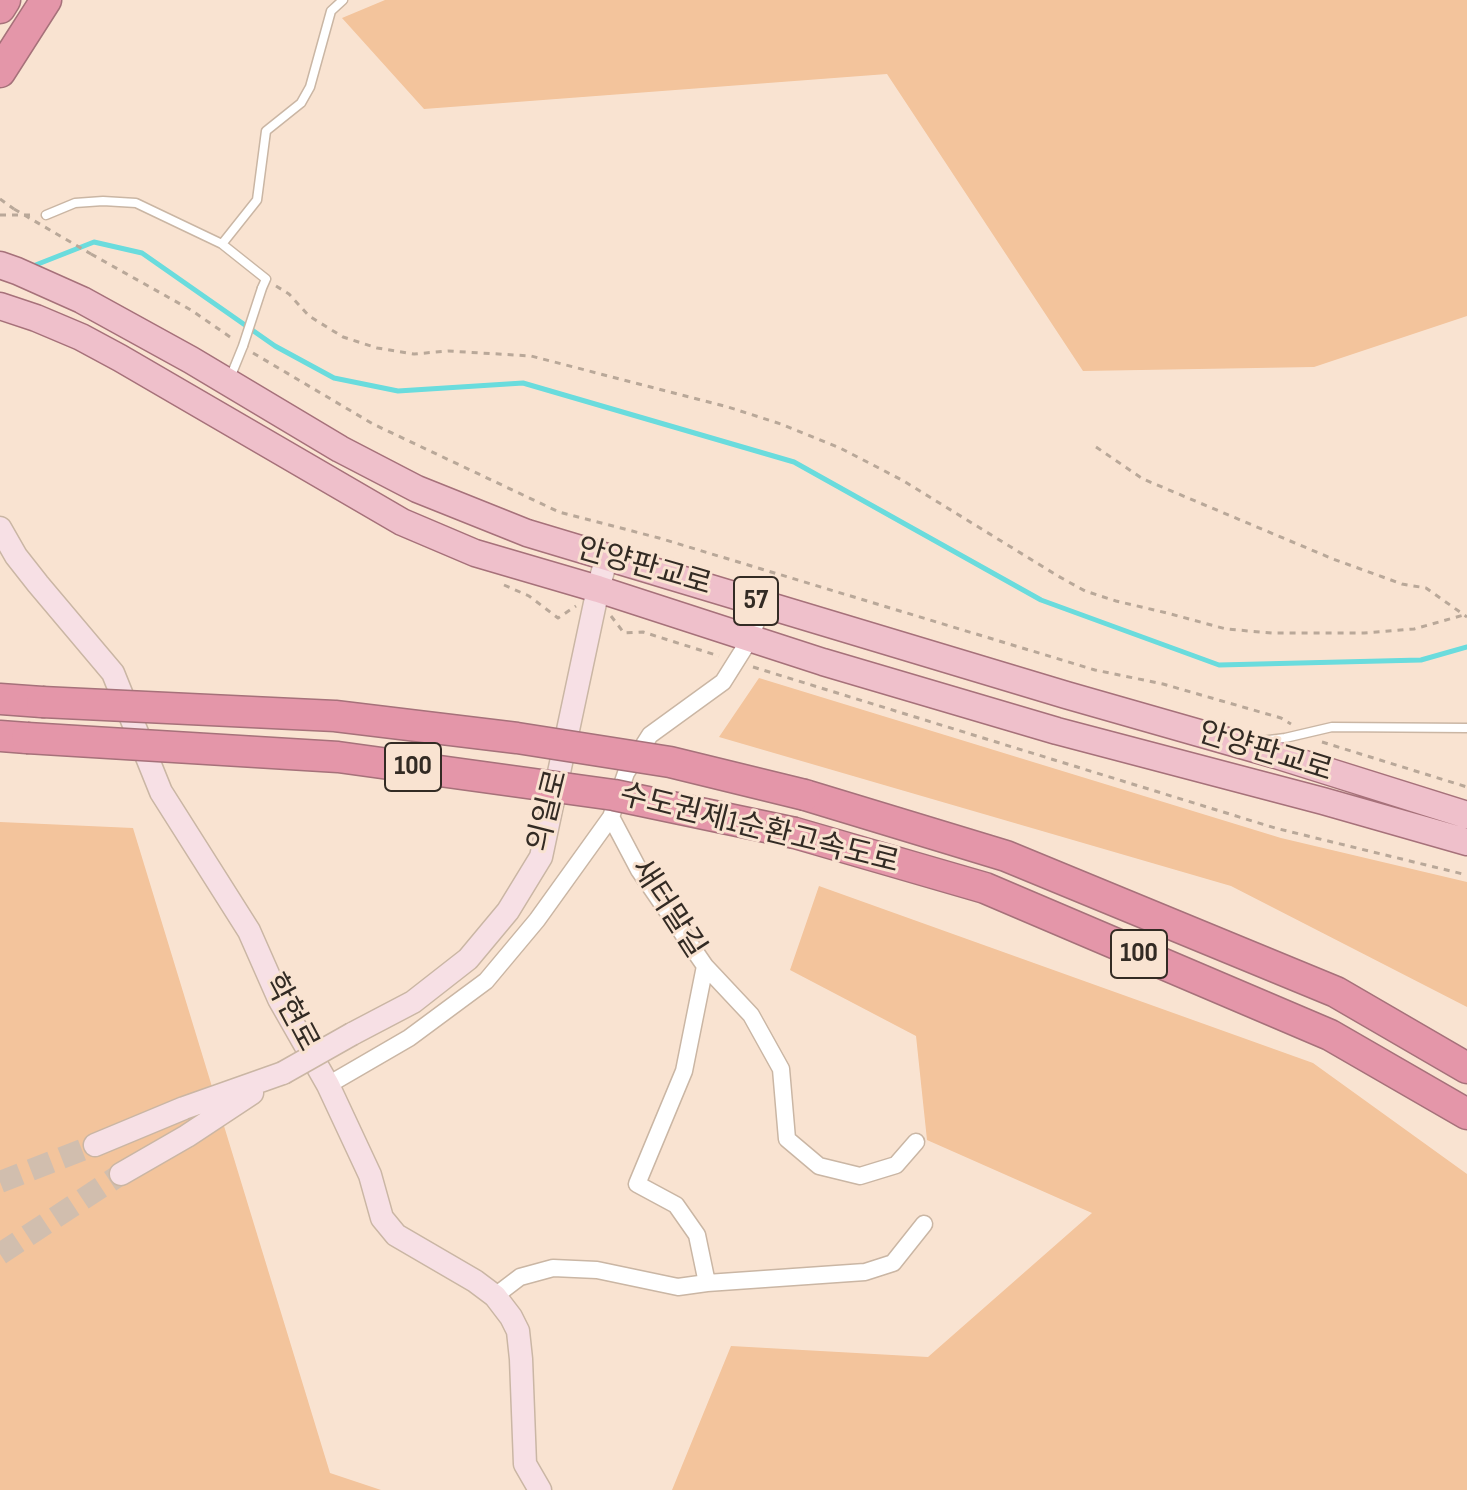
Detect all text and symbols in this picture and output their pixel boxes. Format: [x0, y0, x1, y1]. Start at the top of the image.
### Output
street label: 안양판교로 [573, 532, 715, 604]
road number: 57 [734, 577, 778, 625]
street label: 안양판교로 [1194, 716, 1336, 790]
road number: 100 [385, 743, 441, 791]
street label: 의일로 [522, 766, 576, 856]
street label: 수도권제1순환고속도로 [616, 778, 902, 882]
street label: 새터말길 [622, 853, 712, 965]
road number: 100 [1111, 930, 1167, 978]
street label: 학현로 [255, 968, 325, 1058]

